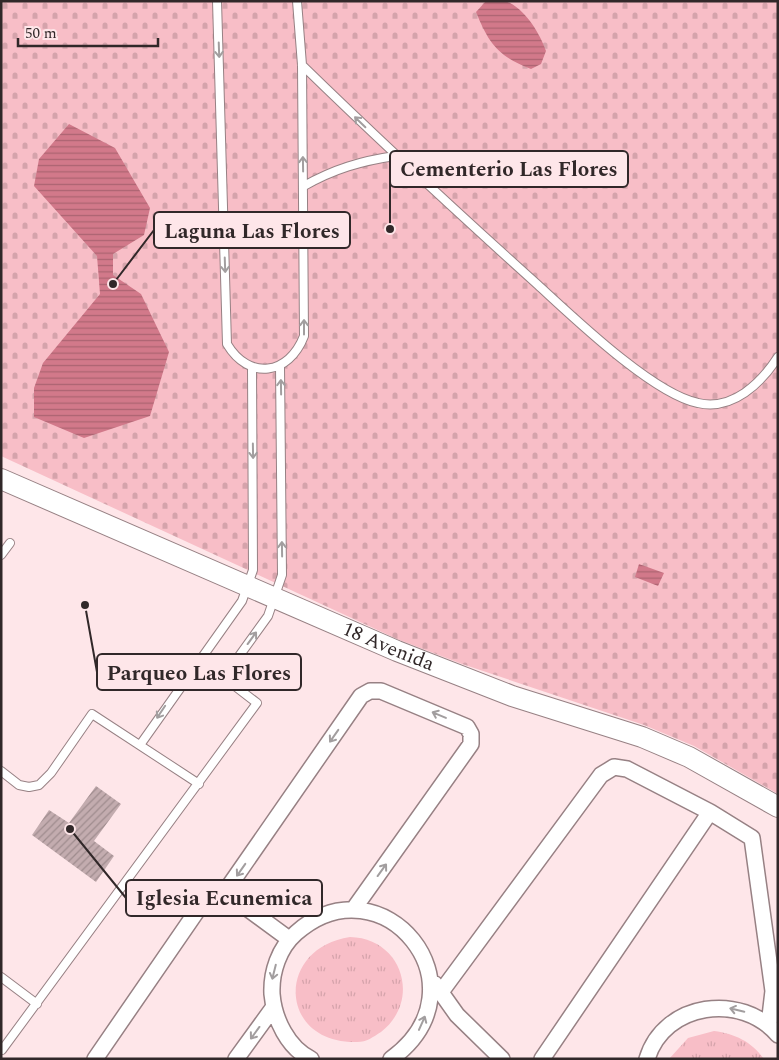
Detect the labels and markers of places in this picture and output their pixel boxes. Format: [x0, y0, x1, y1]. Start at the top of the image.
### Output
callout: Cementerio Las Flores [390, 151, 628, 187]
callout: Laguna Las Flores [154, 212, 350, 248]
callout: Parqueo Las Flores [97, 654, 301, 690]
callout: Iglesia Ecunemica [126, 880, 322, 916]

